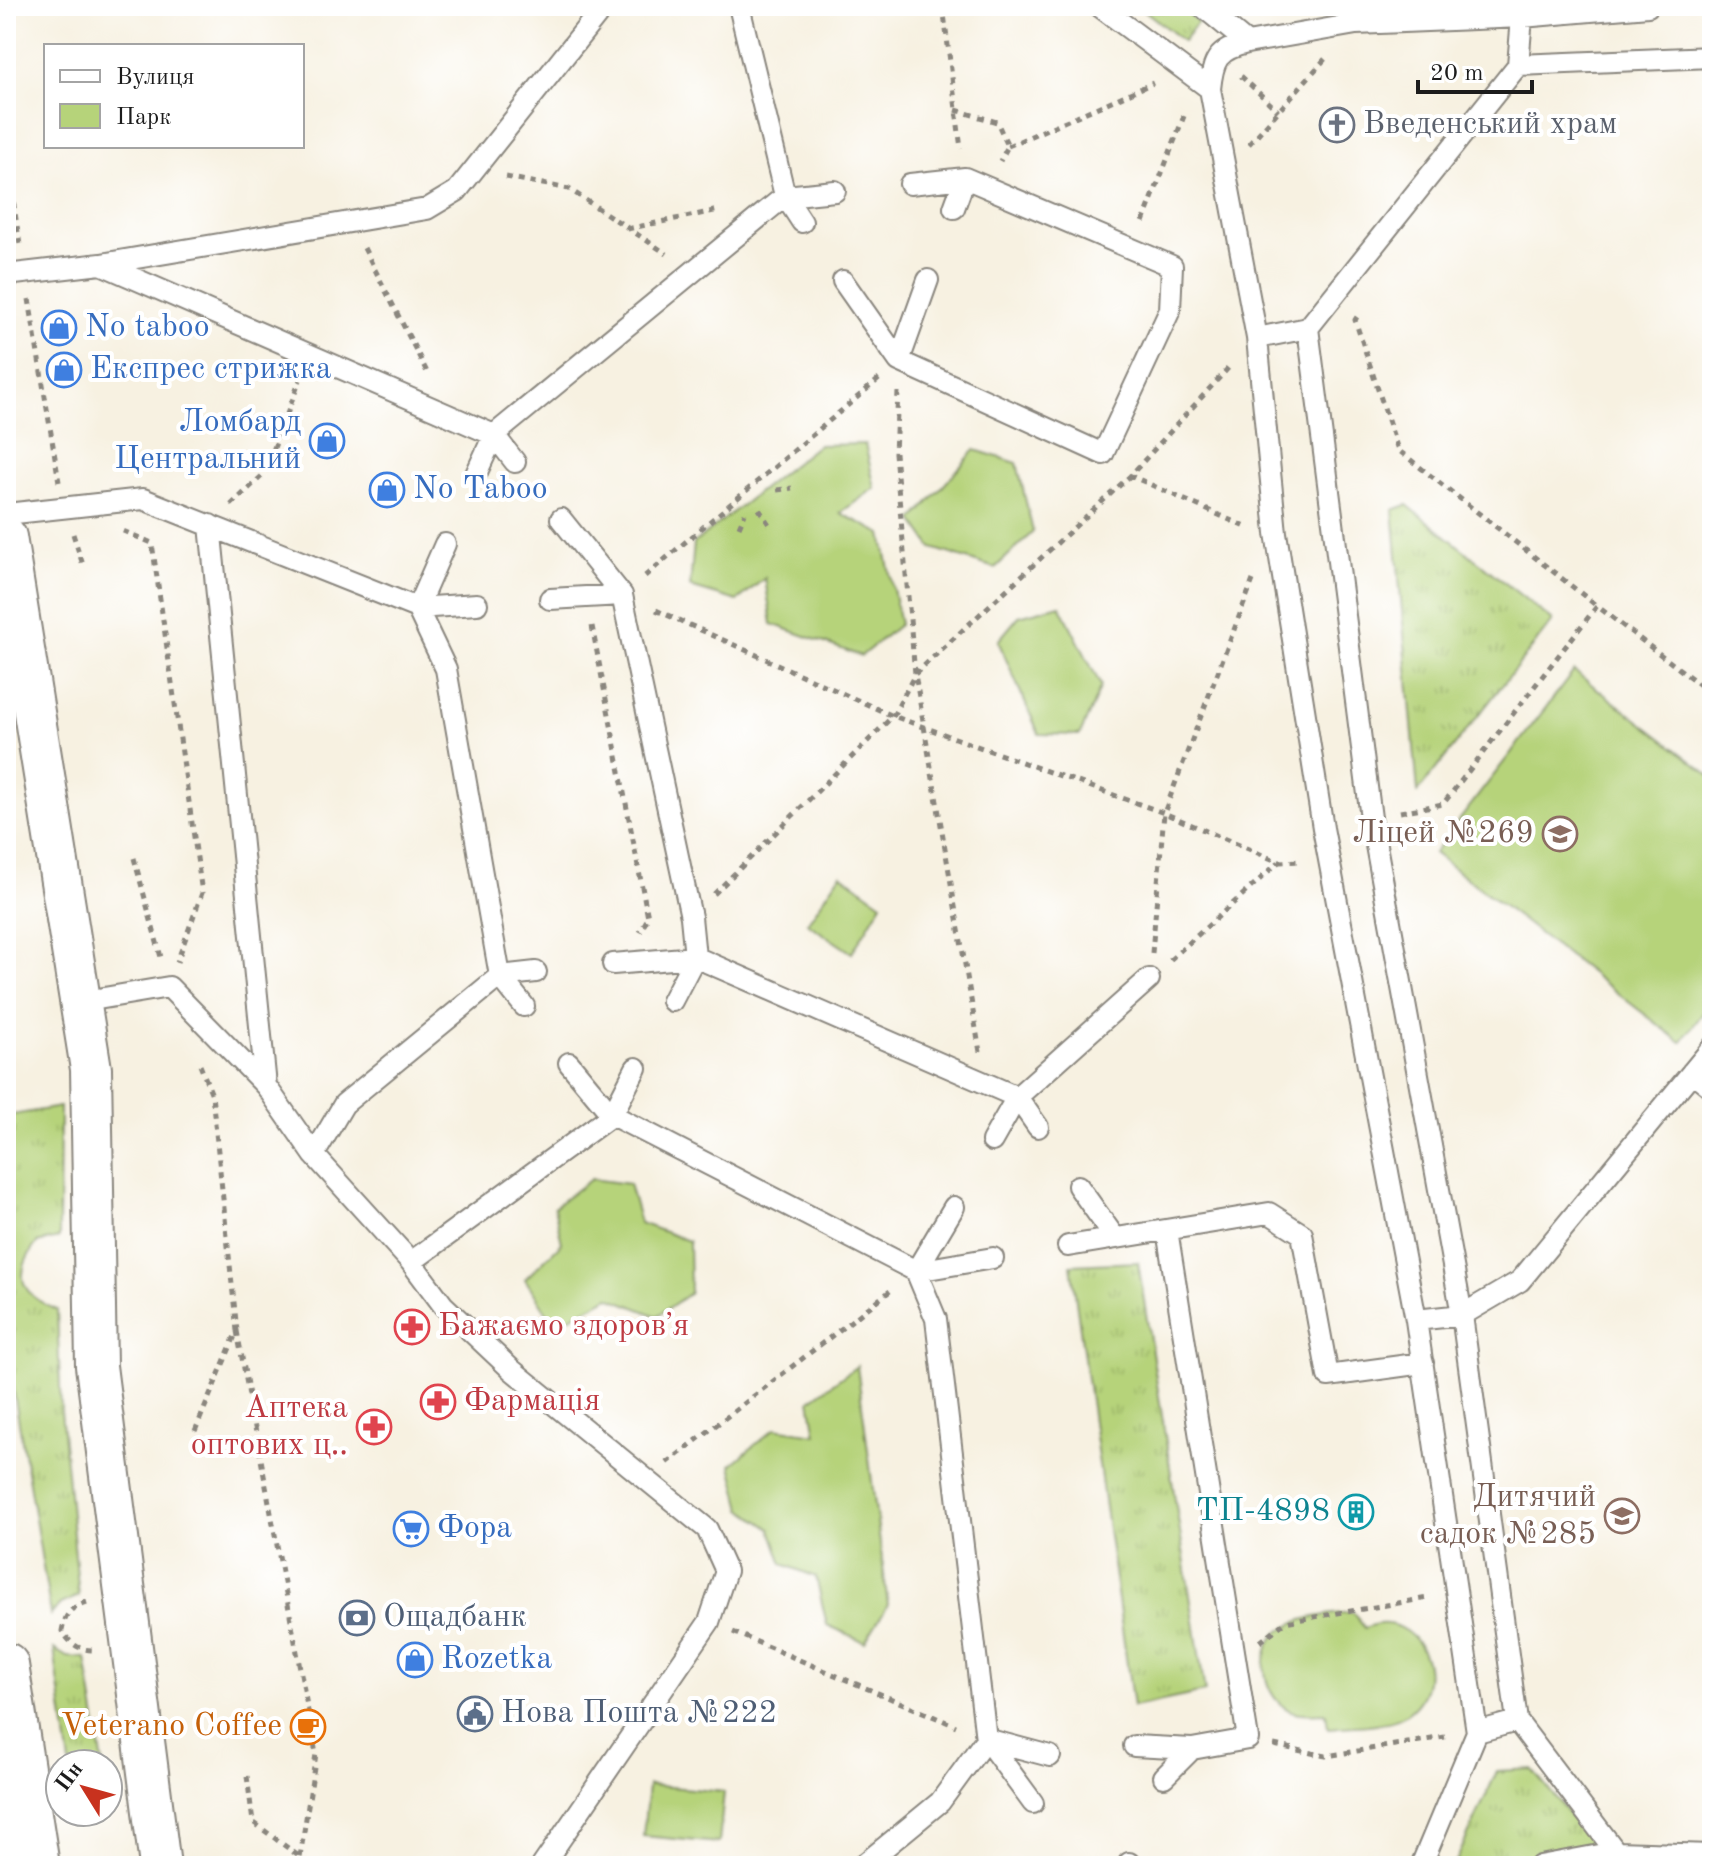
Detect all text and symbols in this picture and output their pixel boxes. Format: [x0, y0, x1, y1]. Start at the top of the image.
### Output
legend [44, 44, 304, 148]
scale bar [1418, 44, 1532, 94]
text: 20 m [1430, 62, 1484, 86]
text: Вулиця [116, 66, 195, 90]
text: Парк [116, 106, 171, 130]
church icon: Введенський храм [1318, 106, 1356, 144]
place label: Введенський храм [1363, 109, 1617, 141]
shop icon: No taboo [40, 309, 78, 347]
place label: No taboo [85, 312, 210, 344]
shop icon: Експрес стрижка [45, 351, 83, 389]
place label: Експрес стрижка [90, 354, 332, 386]
place label: Ломбард Центральний [114, 407, 301, 476]
shop icon: Ломбард Центральний [308, 422, 346, 460]
shop icon: No Taboo [368, 471, 406, 509]
place label: No Taboo [413, 474, 548, 506]
school or university icon: Ліцей №269 [1541, 815, 1579, 853]
place label: Ліцей №269 [1352, 818, 1534, 850]
pharmacy icon: Бажаємо здоровʼя [393, 1308, 431, 1346]
place label: Бажаємо здоровʼя [438, 1311, 689, 1343]
pharmacy icon: Фармація [419, 1383, 457, 1421]
place label: Фармація [464, 1386, 600, 1418]
place label: Аптека оптових ц‥ [191, 1393, 348, 1462]
pharmacy icon: Аптека оптових ц‥ [355, 1408, 393, 1446]
place label: Дитячий садок №285 [1420, 1482, 1596, 1551]
building icon: ТП-4898 [1337, 1493, 1375, 1531]
place label: ТП-4898 [1196, 1496, 1330, 1528]
school or university icon: Дитячий садок №285 [1603, 1497, 1641, 1535]
supermarket icon: Фора [392, 1510, 430, 1548]
place label: Фора [437, 1513, 512, 1545]
bank icon: Ощадбанк [338, 1599, 376, 1637]
place label: Ощадбанк [383, 1602, 527, 1634]
shop icon: Rozetka [396, 1641, 434, 1679]
place label: Rozetka [441, 1644, 552, 1676]
public building icon: Нова Пошта №222 [456, 1695, 494, 1733]
place label: Нова Пошта №222 [501, 1698, 777, 1730]
cafe icon: Veterano Coffee [289, 1708, 327, 1746]
place label: Veterano Coffee [61, 1711, 282, 1743]
north arrow [44, 1748, 124, 1828]
text: Пн [52, 1758, 88, 1796]

